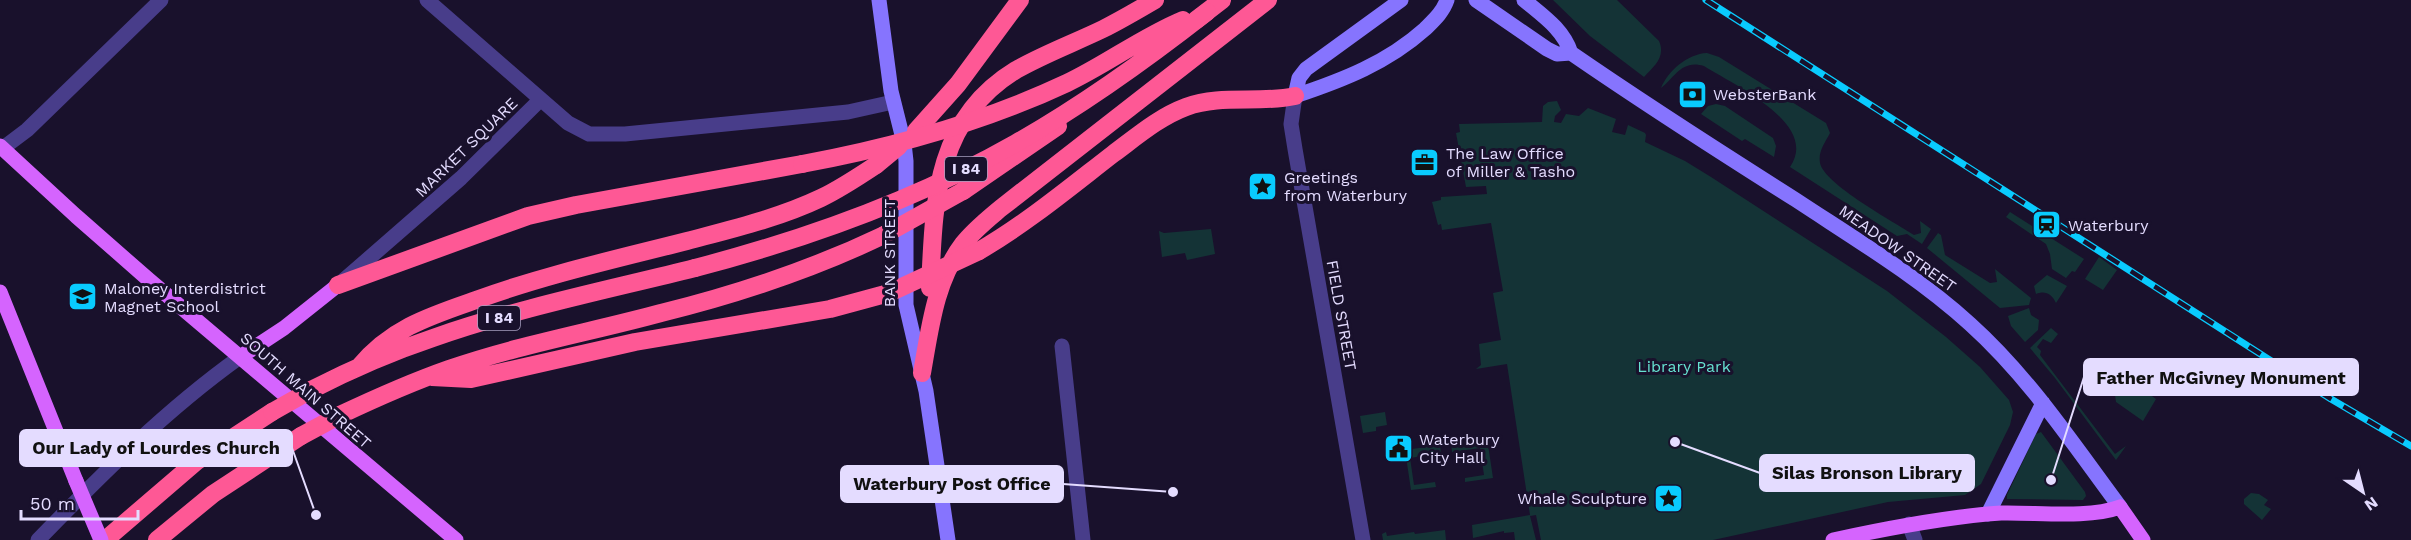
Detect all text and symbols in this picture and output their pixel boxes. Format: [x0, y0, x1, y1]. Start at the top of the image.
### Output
bank icon: WebsterBank [1676, 78, 1708, 110]
place label: WebsterBank [1713, 85, 1816, 104]
street label: MARKET SQUARE [411, 94, 521, 201]
place label: The Law Office of Miller & Tasho [1446, 144, 1575, 181]
office icon: The Law Office of Miller & Tasho [1409, 146, 1441, 178]
road number: I 84 [945, 157, 987, 181]
place label: Greetings from Waterbury [1284, 168, 1408, 205]
place icon: Greetings from Waterbury [1247, 170, 1279, 202]
street label: BANK STREET [880, 198, 899, 307]
street label: MEADOW STREET [1836, 201, 1960, 296]
station icon: Waterbury [2031, 209, 2063, 241]
place label: Waterbury [2068, 216, 2149, 235]
street label: FIELD STREET [1322, 259, 1361, 372]
place label: Maloney Interdistrict Magnet School [104, 279, 266, 316]
school or university icon: Maloney Interdistrict Magnet School [67, 281, 99, 313]
road number: I 84 [478, 306, 520, 330]
street label: SOUTH MAIN STREET [237, 329, 375, 452]
park label: Library Park [1637, 357, 1731, 376]
callout: Father McGivney Monument [2084, 359, 2358, 395]
text: Father McGivney Monument [2096, 367, 2346, 388]
callout: Our Lady of Lourdes Church [20, 430, 292, 466]
place label: Waterbury City Hall [1419, 430, 1500, 467]
public building icon: Waterbury City Hall [1382, 432, 1414, 464]
text: Our Lady of Lourdes Church [32, 437, 280, 458]
callout: Silas Bronson Library [1760, 455, 1974, 491]
text: Silas Bronson Library [1772, 462, 1963, 483]
north arrow [2333, 462, 2393, 522]
callout: Waterbury Post Office [841, 466, 1063, 502]
text: Waterbury Post Office [853, 473, 1051, 494]
place icon: Whale Sculpture [1652, 482, 1684, 514]
scale bar [21, 483, 138, 521]
place label: Whale Sculpture [1517, 489, 1647, 508]
text: 50 m [30, 493, 75, 514]
text: N [2361, 493, 2382, 515]

